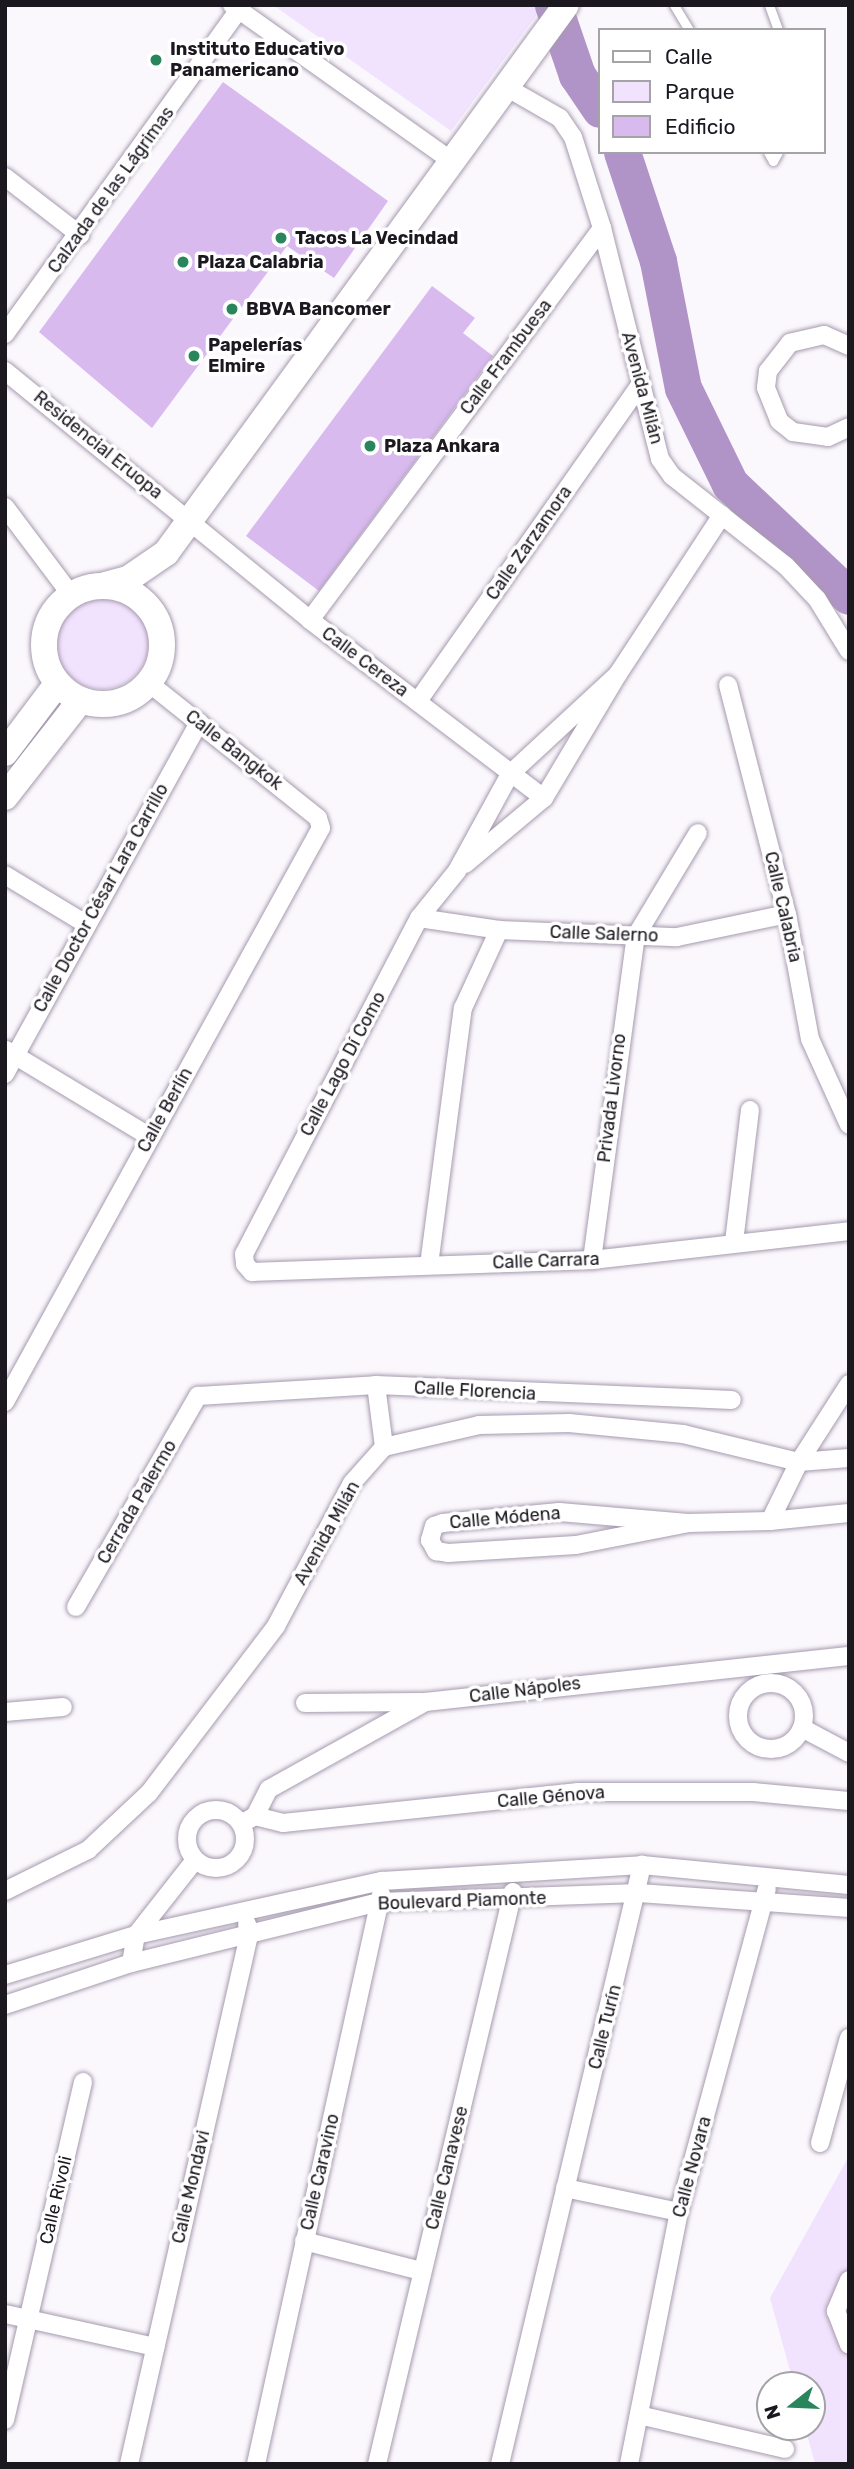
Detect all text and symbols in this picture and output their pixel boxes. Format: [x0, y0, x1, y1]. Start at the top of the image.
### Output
legend [598, 28, 826, 154]
place label: Instituto Educativo Panamericano [170, 39, 344, 82]
text: Calle [665, 44, 713, 69]
marker: Instituto Educativo Panamericano [148, 52, 164, 68]
text: Parque [665, 79, 735, 104]
street label: Calzada de las Lágrimas [43, 102, 179, 278]
text: Edificio [665, 114, 735, 139]
place label: Tacos La Vecindad [295, 227, 459, 249]
marker: Tacos La Vecindad [273, 230, 289, 246]
place label: Plaza Calabria [197, 251, 324, 273]
marker: Plaza Calabria [175, 254, 191, 270]
street label: Calle Frambuesa [456, 295, 556, 419]
place label: BBVA Bancomer [246, 298, 391, 320]
marker: BBVA Bancomer [224, 301, 240, 317]
street label: Avenida Milán [617, 329, 667, 447]
place label: Papelerías Elmire [208, 335, 302, 378]
marker: Papelerías Elmire [186, 348, 202, 364]
street label: Residencial Eruopa [29, 386, 167, 504]
place label: Plaza Ankara [384, 435, 500, 457]
marker: Plaza Ankara [362, 438, 378, 454]
street label: Calle Zarzamora [481, 482, 577, 604]
street label: Calle Cereza [317, 622, 413, 702]
street label: Calle Bangkok [181, 705, 287, 795]
street label: Calle Doctor César Lara Carrillo [29, 779, 173, 1017]
street label: Calle Calabria [760, 849, 806, 965]
street label: Calle Salerno [549, 921, 659, 947]
street label: Calle Lago Dí Como [296, 988, 390, 1140]
street label: Privada Livorno [593, 1032, 631, 1164]
street label: Calle Berlín [133, 1064, 197, 1156]
street label: Calle Carrara [492, 1248, 600, 1274]
street label: Calle Florencia [413, 1377, 537, 1405]
street label: Cerrada Palermo [93, 1436, 181, 1568]
street label: Avenida Milán [290, 1477, 364, 1589]
street label: Calle Módena [449, 1502, 561, 1534]
street label: Calle Nápoles [468, 1672, 582, 1708]
street label: Calle Génova [496, 1782, 606, 1812]
street label: Boulevard Piamonte [377, 1887, 547, 1915]
street label: Calle Turín [584, 1982, 626, 2072]
street label: Calle Canavese [421, 2104, 473, 2232]
street label: Calle Caravino [296, 2112, 344, 2232]
street label: Calle Novara [668, 2114, 716, 2220]
street label: Calle Mondavi [167, 2128, 215, 2246]
street label: Calle Rivoli [35, 2154, 77, 2246]
north arrow [756, 2371, 826, 2441]
text: N [759, 2402, 786, 2422]

